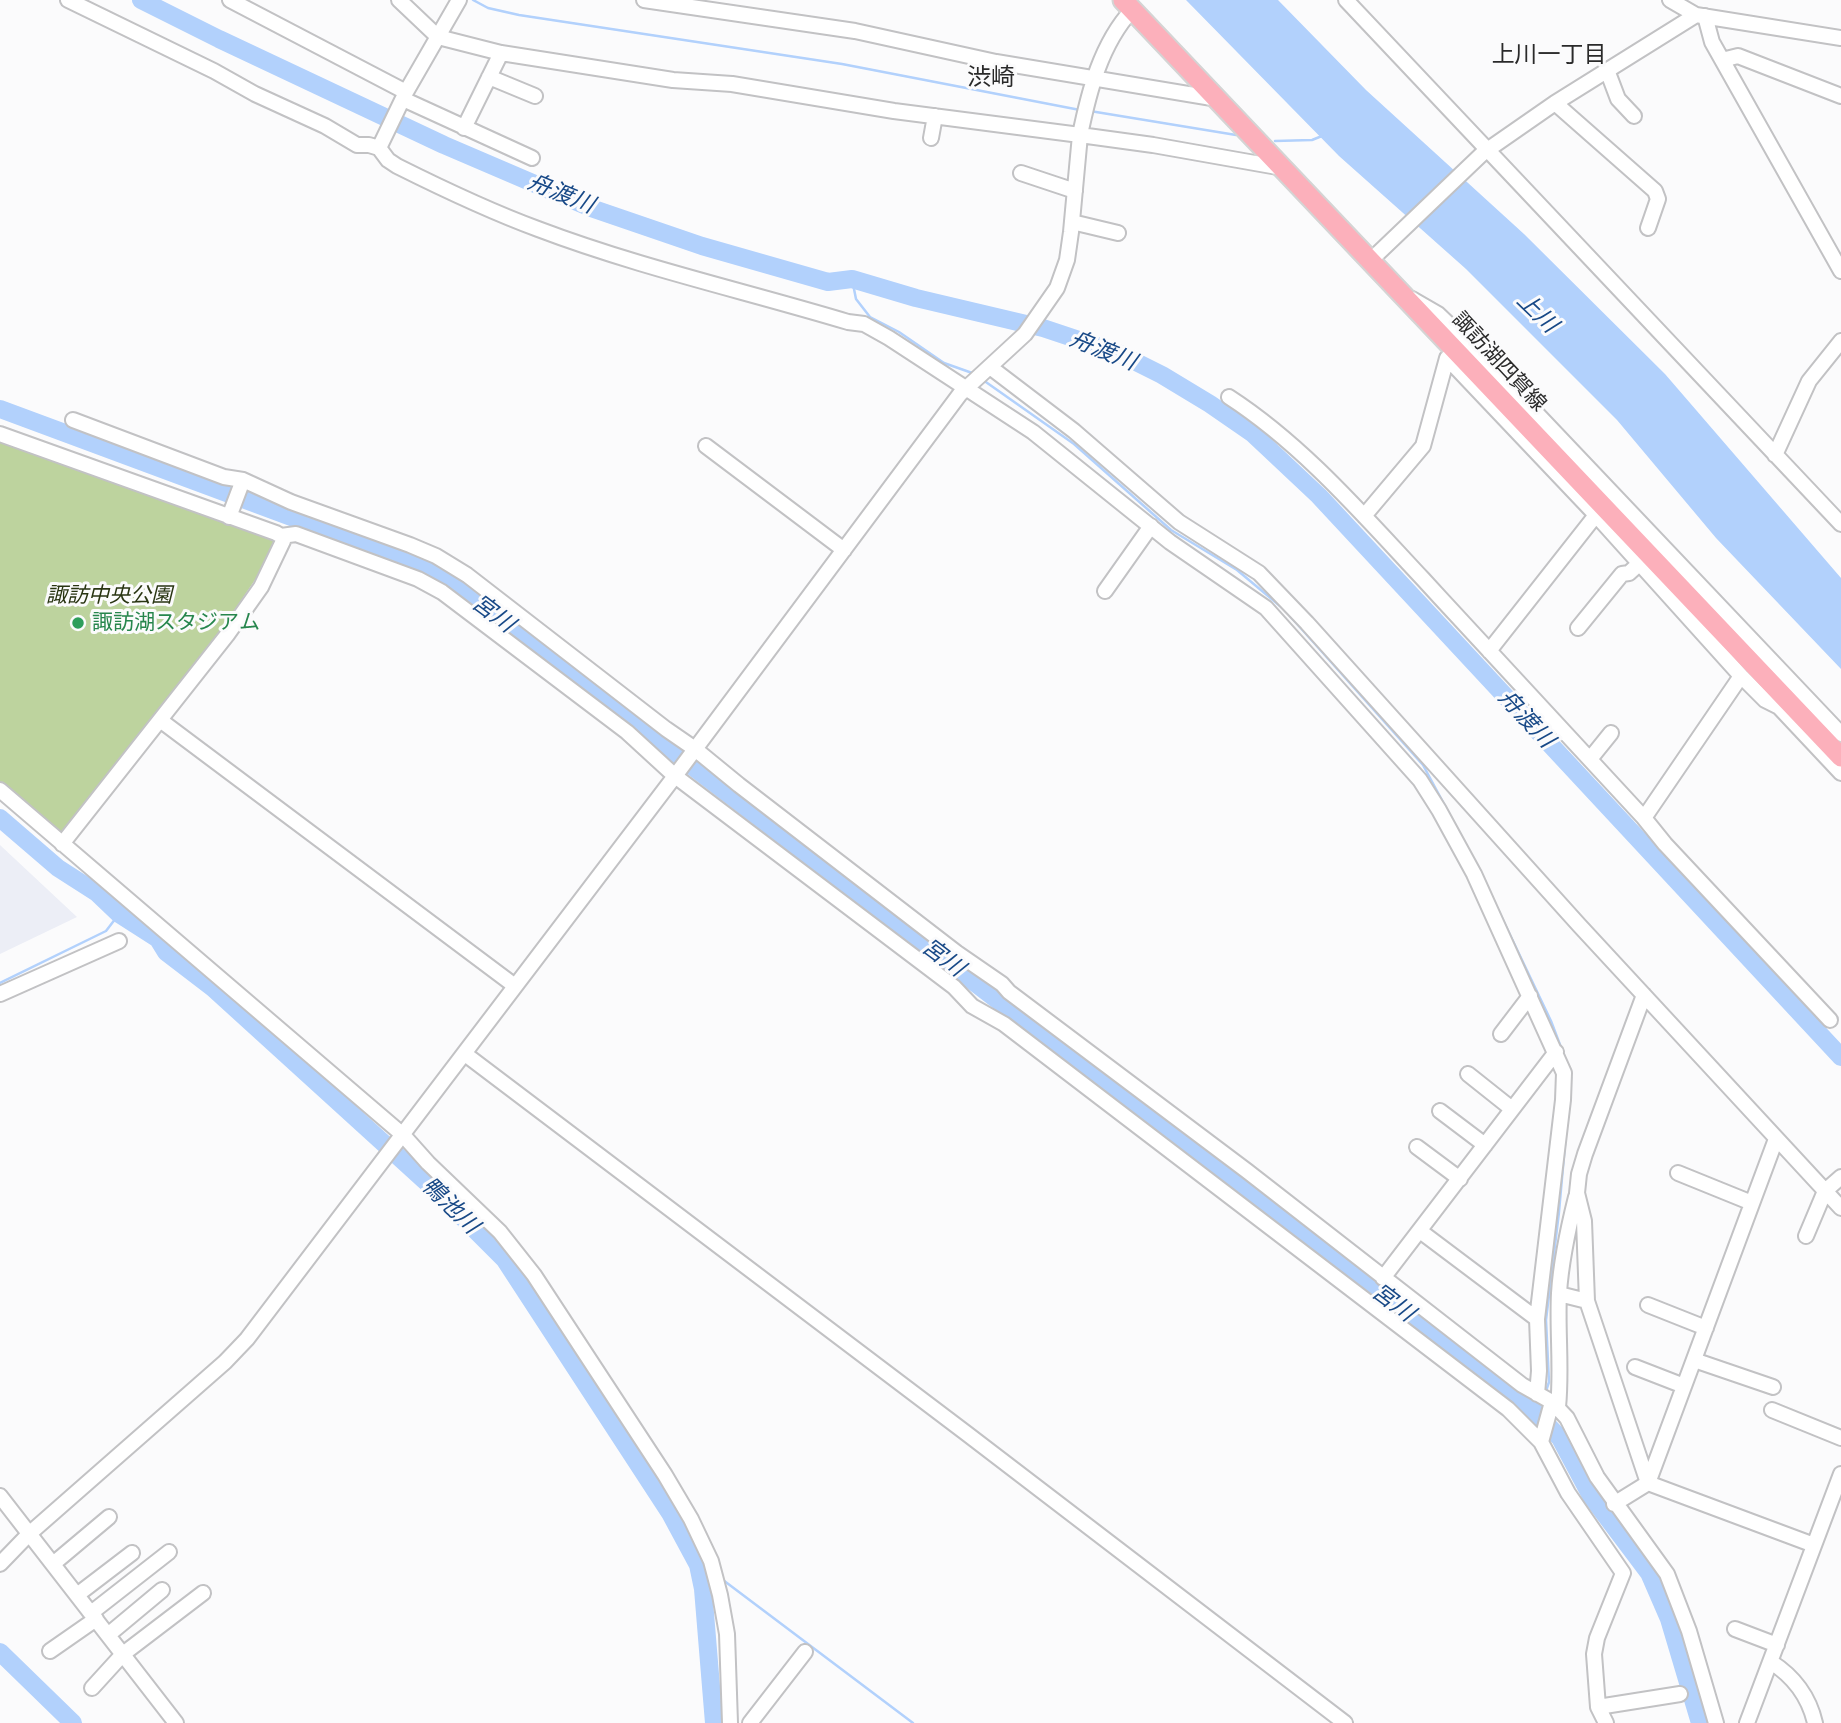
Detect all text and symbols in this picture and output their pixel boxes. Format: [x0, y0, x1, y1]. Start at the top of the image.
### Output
district label: 上川一丁目 [1492, 41, 1606, 69]
district label: 渋崎 [967, 64, 1015, 92]
water label: 舟渡川 [524, 168, 598, 220]
water label: 上川 [1511, 287, 1563, 339]
street label: 諏訪湖四賀線 [1447, 307, 1551, 417]
water label: 舟渡川 [1066, 325, 1140, 377]
park label: 諏訪中央公園 [46, 583, 172, 609]
water label: 宮川 [466, 589, 520, 639]
place label: 諏訪湖スタジアム [92, 610, 260, 636]
marker: 諏訪湖スタジアム [70, 615, 86, 631]
water label: 舟渡川 [1492, 684, 1560, 754]
water label: 宮川 [916, 933, 970, 983]
water label: 鴨池川 [416, 1172, 484, 1240]
water label: 宮川 [1366, 1278, 1420, 1328]

